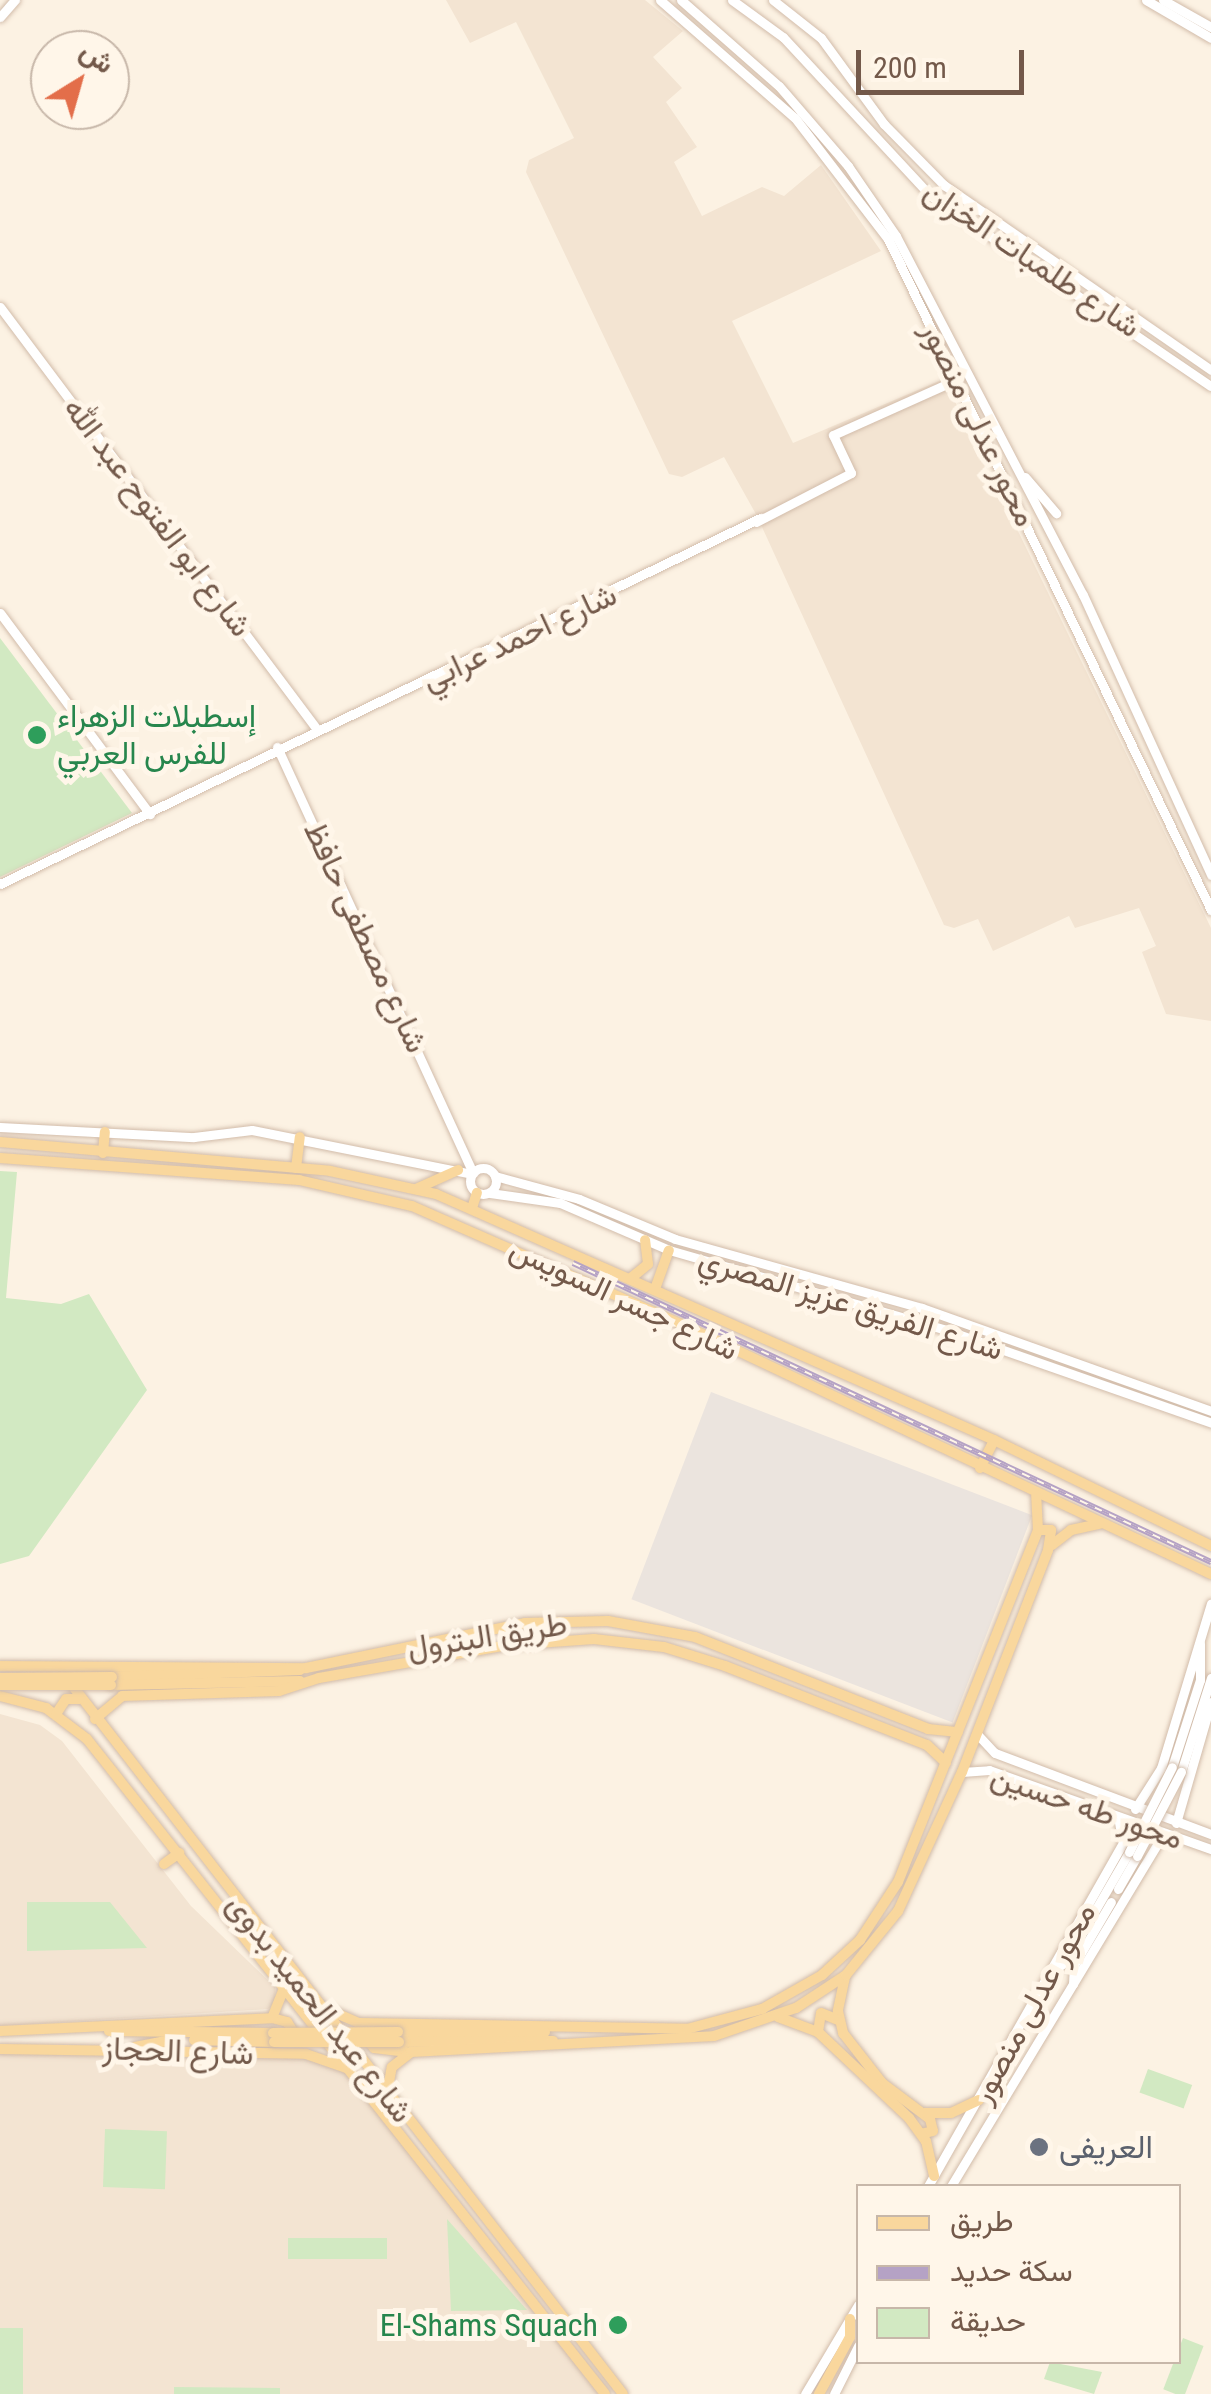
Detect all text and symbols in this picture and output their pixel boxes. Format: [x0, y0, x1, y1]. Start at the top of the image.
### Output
north arrow [30, 30, 130, 130]
scale bar [861, 30, 1028, 92]
text: ش [74, 34, 121, 81]
text: 200 m [873, 50, 947, 85]
street label: شارع طلمبات الخزان [916, 172, 1148, 346]
street label: محور عدلى منصور [913, 315, 1045, 533]
street label: شارع ابو الفتوح عبد الله [56, 390, 260, 644]
street label: شارع احمد عرابي [415, 575, 623, 699]
place label: إسطبلات الزهراء للفرس العربي [57, 698, 256, 773]
marker: إسطبلات الزهراء للفرس العربي [26, 724, 48, 746]
street label: شارع مصطفى حافظ [296, 815, 436, 1059]
street label: شارع جسر السويس [504, 1229, 744, 1369]
street label: شارع الفريق عزيز المصري [694, 1239, 1008, 1369]
street label: طريق البترول [405, 1604, 569, 1668]
street label: محور طه حسين [986, 1756, 1188, 1858]
street label: شارع عبد الحميد بدوى [219, 1886, 421, 2130]
street label: محور عدلى منصور [962, 1896, 1104, 2110]
street label: شارع الحجاز [102, 2029, 254, 2073]
place label: العريفى [1059, 2128, 1153, 2166]
marker: العريفى [1028, 2136, 1050, 2158]
legend [856, 2184, 1181, 2364]
text: طريق [950, 2203, 1014, 2238]
text: سكة حديد [950, 2253, 1073, 2288]
text: حديقة [950, 2303, 1026, 2338]
place label: El-Shams Squach [380, 2306, 598, 2344]
marker: El-Shams Squach [607, 2314, 629, 2336]

